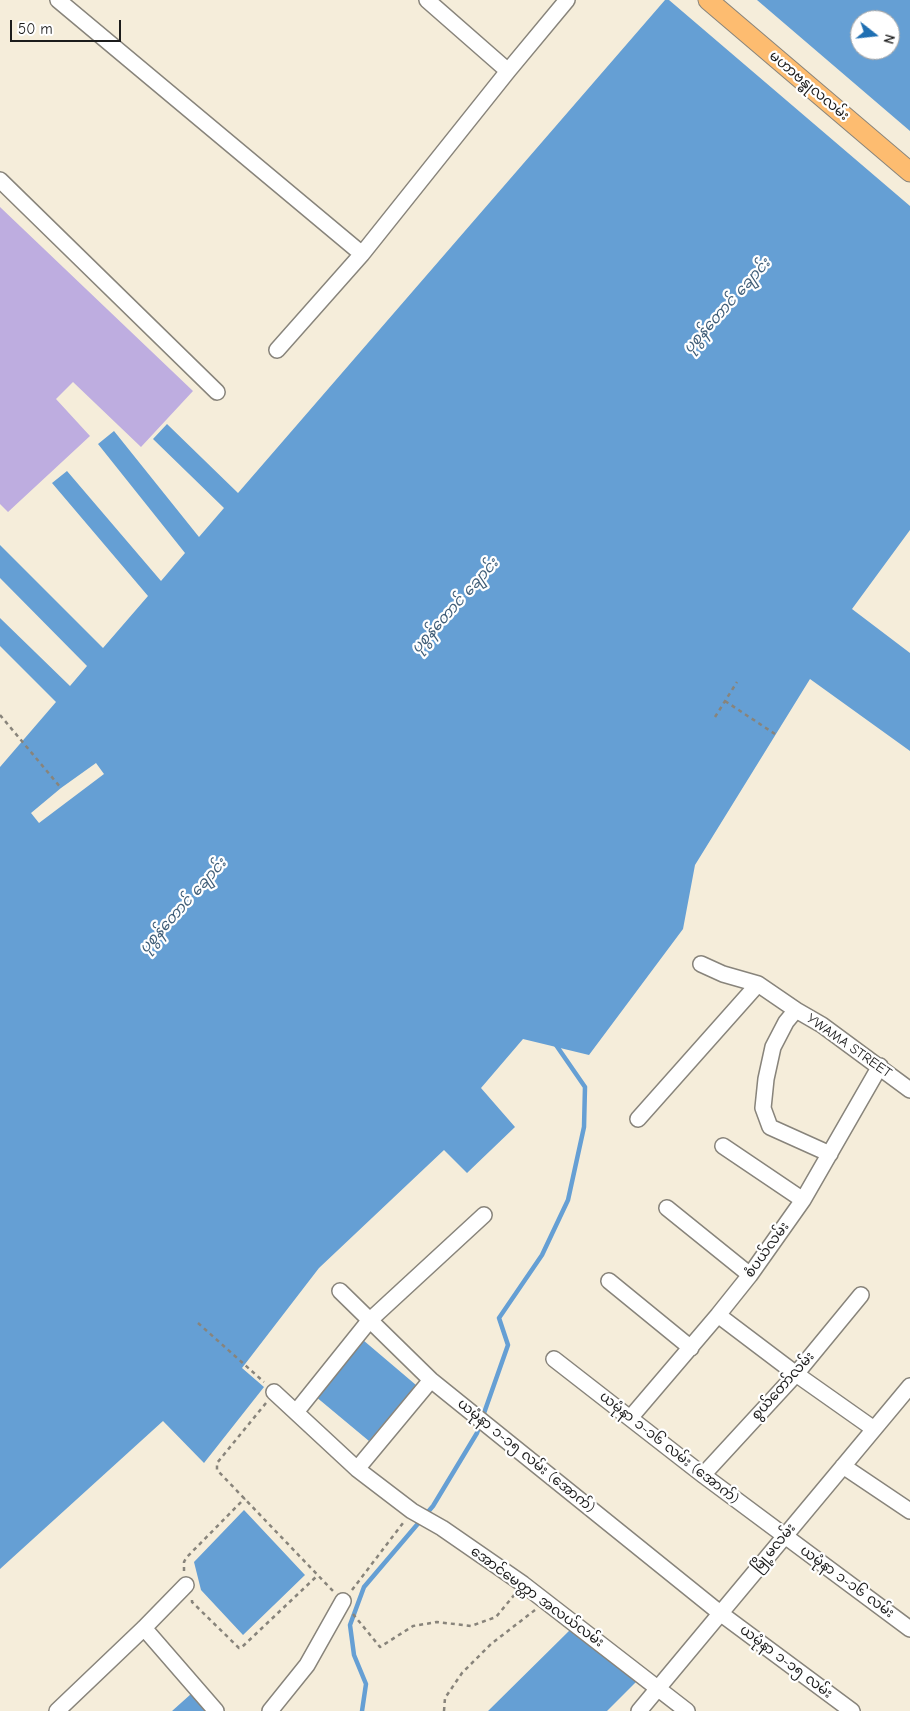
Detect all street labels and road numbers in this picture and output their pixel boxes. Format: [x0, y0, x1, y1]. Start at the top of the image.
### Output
street label: မဟာဗန္ဓုလလမ်း [766, 48, 852, 124]
street label: YWAMA STREET [803, 1010, 895, 1082]
street label: စံပယ်လမ်း [741, 1219, 793, 1281]
street label: စွယ်တော်လမ်း [748, 1348, 818, 1424]
street label: ယမုံနာ ၁-၁၆ လမ်း (အောက်) [596, 1388, 742, 1508]
street label: ယမုံနာ ၁-၁၅ လမ်း (အောက်) [454, 1395, 598, 1517]
street label: မြို့မလမ်း [749, 1520, 799, 1576]
street label: ယမုံနာ ၁-၁၆ လမ်း [797, 1542, 897, 1622]
street label: အောင်မေတ္တာ အလယ်လမ်း [467, 1543, 607, 1651]
street label: ယမုံနာ ၁-၁၅ လမ်း [736, 1622, 836, 1702]

